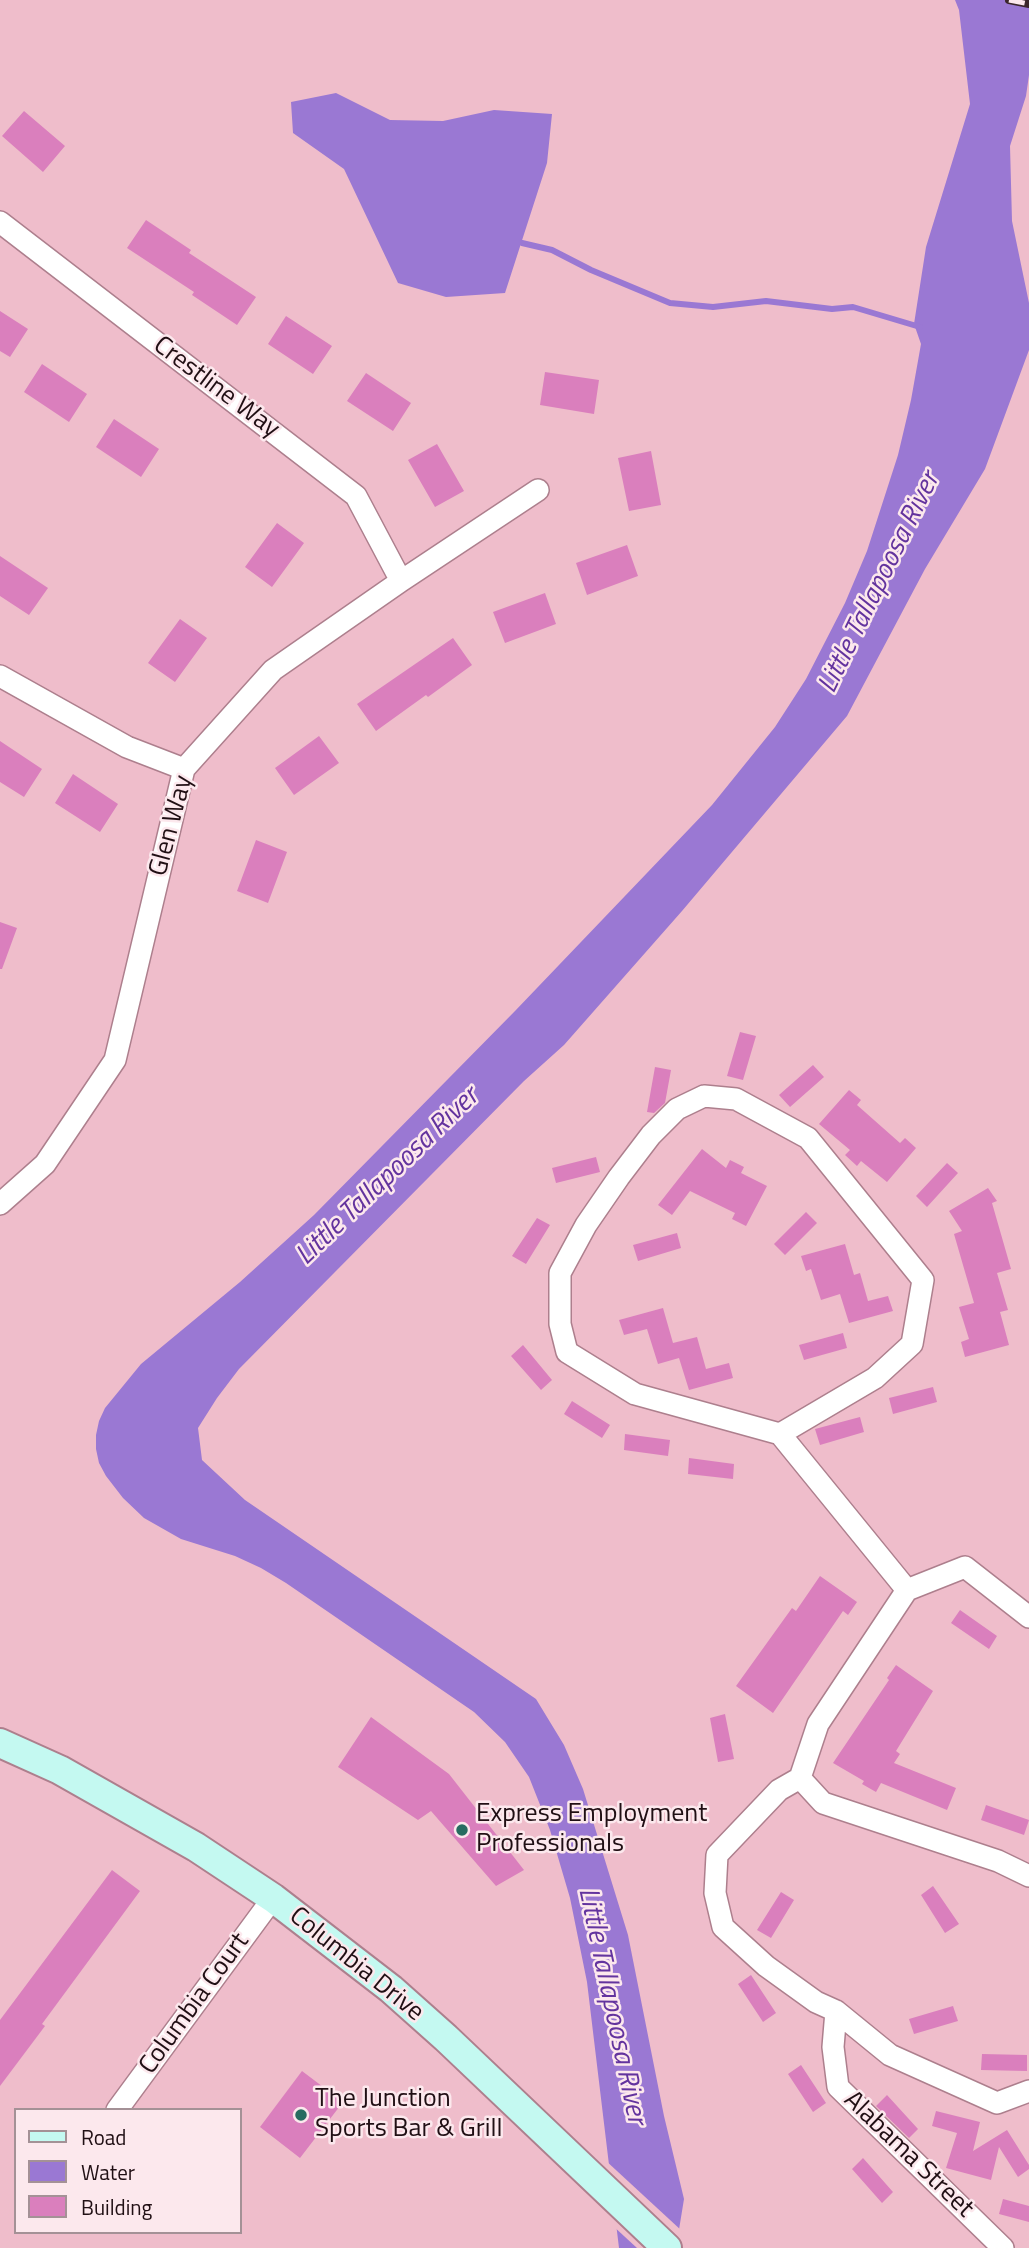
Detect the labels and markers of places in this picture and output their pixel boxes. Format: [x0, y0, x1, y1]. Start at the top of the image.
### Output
place label: Express Employment Professionals [476, 1799, 707, 1860]
marker: Express Employment Professionals [454, 1822, 470, 1838]
place label: The Junction Sports Bar & Grill [315, 2084, 503, 2146]
marker: The Junction Sports Bar & Grill [293, 2107, 309, 2123]

